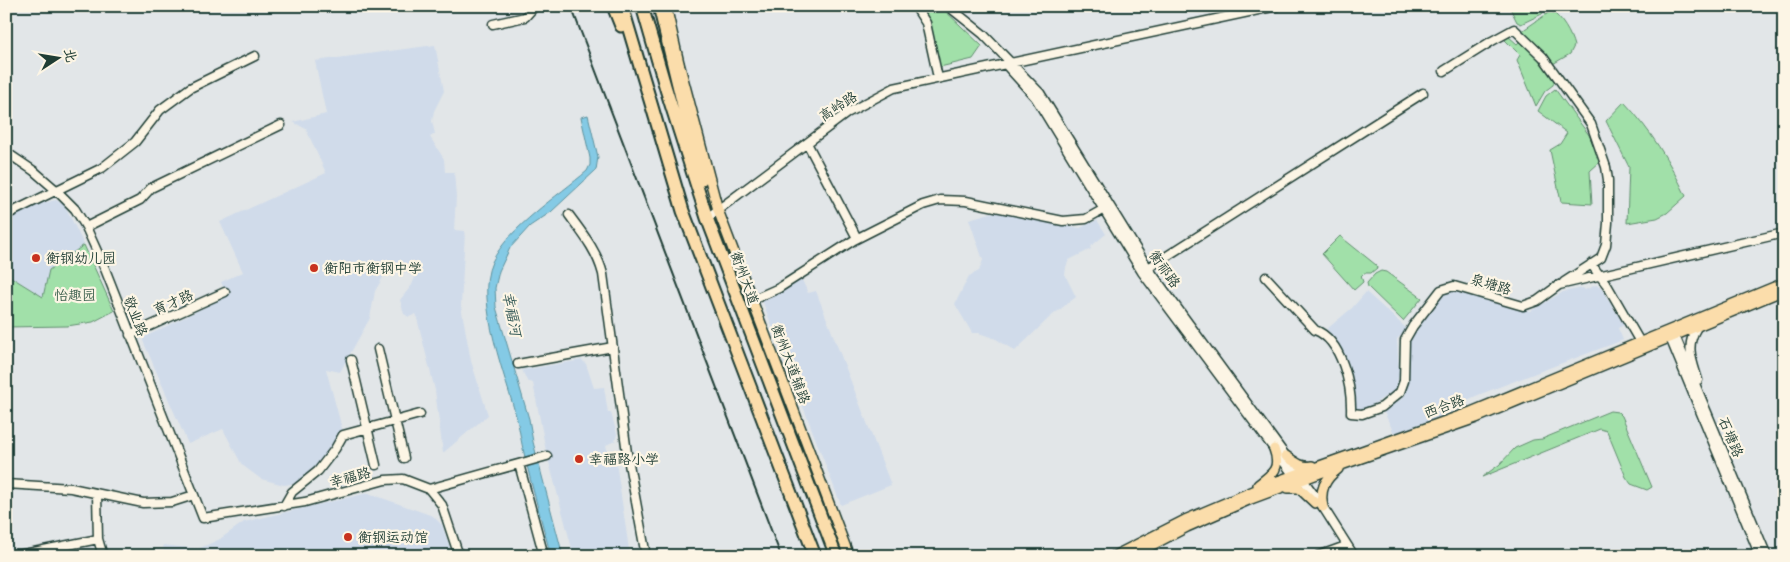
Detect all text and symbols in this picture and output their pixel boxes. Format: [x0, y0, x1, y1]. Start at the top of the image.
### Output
north arrow [32, 32, 82, 82]
text: 北 [60, 47, 80, 64]
street label: 高岭路 [816, 88, 861, 125]
street label: 衡祁路 [1146, 247, 1184, 291]
street label: 衡州大道 [727, 249, 762, 307]
place label: 衡钢幼儿园 [46, 250, 116, 267]
marker: 衡钢幼儿园 [30, 252, 42, 264]
place label: 衡阳市衡钢中学 [324, 260, 422, 277]
marker: 衡阳市衡钢中学 [308, 262, 320, 274]
street label: 泉塘路 [1468, 271, 1513, 298]
street label: 育才路 [151, 286, 196, 319]
park label: 怡趣园 [54, 287, 96, 304]
water label: 幸福河 [498, 290, 526, 341]
street label: 敬业路 [120, 294, 151, 339]
street label: 衡州大道辅路 [768, 322, 814, 406]
street label: 西合路 [1422, 391, 1467, 422]
street label: 石塘路 [1715, 415, 1747, 460]
place label: 幸福路小学 [589, 451, 659, 468]
marker: 幸福路小学 [573, 453, 585, 465]
street label: 幸福路 [328, 464, 373, 491]
place label: 衡钢运动馆 [358, 529, 428, 546]
marker: 衡钢运动馆 [342, 531, 354, 543]

